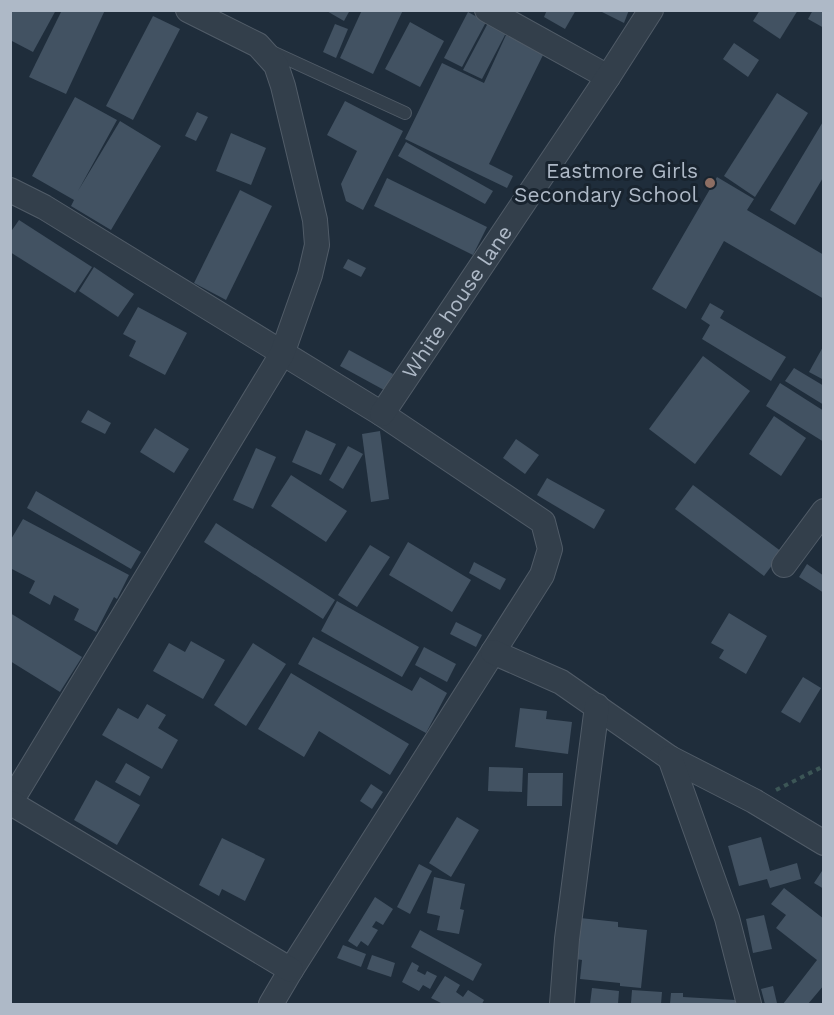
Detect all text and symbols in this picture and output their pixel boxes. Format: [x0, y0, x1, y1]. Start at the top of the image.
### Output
place label: Eastmore Girls Secondary School [514, 158, 699, 207]
marker: Eastmore Girls Secondary School [703, 176, 717, 190]
street label: White house lane [396, 220, 517, 383]

